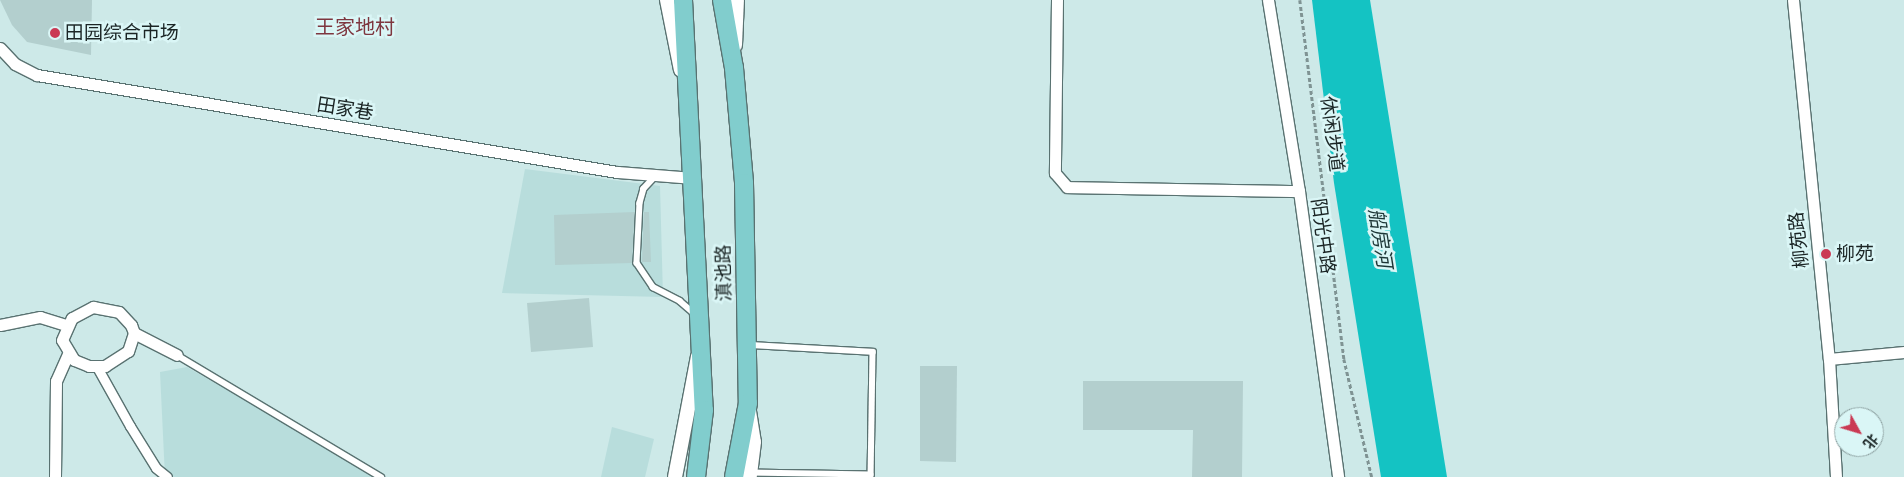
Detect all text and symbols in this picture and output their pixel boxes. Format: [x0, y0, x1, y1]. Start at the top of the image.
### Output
district label: 王家地村 [315, 15, 395, 39]
place label: 田园综合市场 [65, 22, 179, 44]
marker: 田园综合市场 [49, 27, 61, 39]
street label: 田家巷 [315, 93, 375, 125]
street label: 休闲步道 [1316, 95, 1348, 173]
street label: 阳光中路 [1306, 197, 1340, 275]
water label: 船房河 [1363, 206, 1397, 270]
street label: 柳苑路 [1785, 210, 1813, 270]
place label: 柳苑 [1836, 243, 1874, 265]
street label: 滇池路 [712, 244, 736, 302]
marker: 柳苑 [1820, 248, 1832, 260]
north arrow [1834, 407, 1884, 457]
text: 北 [1859, 430, 1881, 452]

